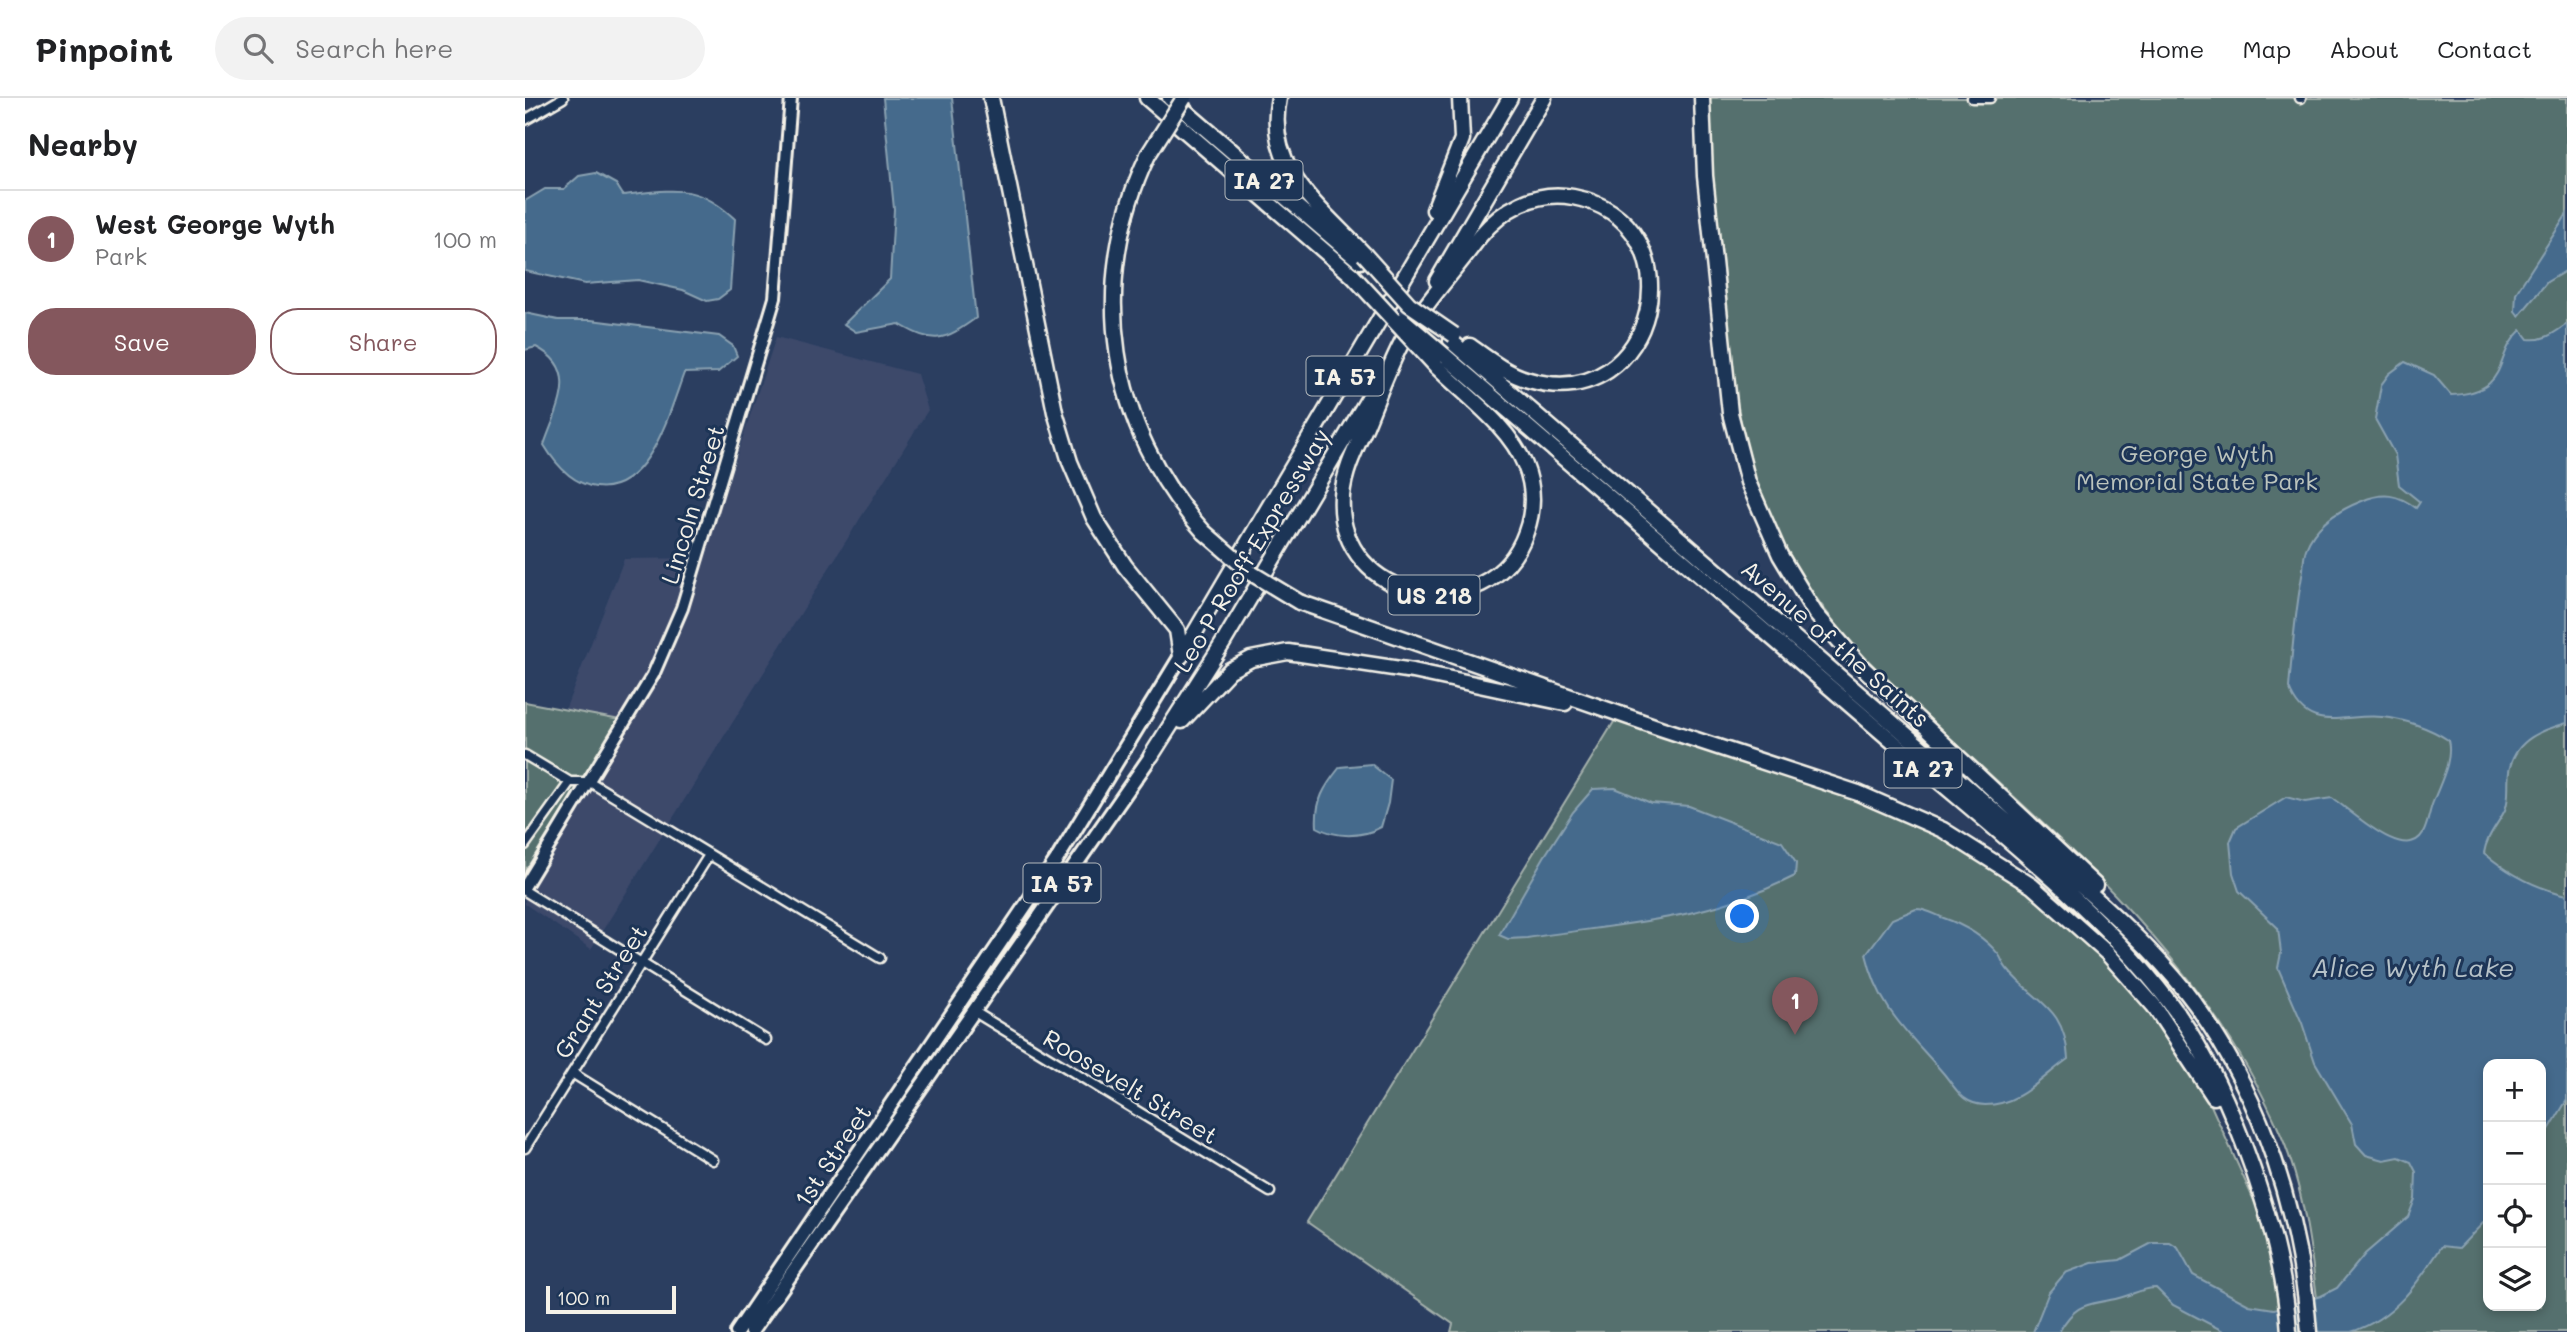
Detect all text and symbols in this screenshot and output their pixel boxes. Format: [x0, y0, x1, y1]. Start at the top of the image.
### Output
search box [215, 17, 705, 80]
text: Pinpoint [35, 27, 173, 70]
icon: search [239, 29, 277, 67]
text: Search here [295, 31, 453, 65]
text: Home [2139, 33, 2204, 64]
text: Map [2242, 33, 2291, 64]
text: About [2329, 33, 2399, 64]
text: Contact [2437, 33, 2532, 64]
text: Nearby [28, 124, 138, 164]
road number: IA 27 [1225, 160, 1303, 200]
text: West George Wyth [95, 207, 335, 241]
text: 1 [46, 224, 56, 254]
text: 100 m [433, 224, 497, 254]
text: Park [95, 241, 147, 271]
button: Save [28, 308, 256, 375]
button: Share [270, 308, 497, 375]
road number: IA 57 [1307, 356, 1383, 396]
street label: Lincoln Street [653, 421, 731, 587]
street label: Leo P Rooff Expressway [1166, 422, 1336, 678]
park label: George Wyth Memorial State Park [2076, 437, 2318, 496]
street label: Avenue of the Saints [1735, 553, 1937, 733]
road number: US 218 [1389, 575, 1479, 614]
road number: IA 27 [1885, 748, 1961, 788]
road number: IA 57 [1023, 863, 1101, 902]
your location [1725, 899, 1759, 933]
street label: Grant Street [546, 918, 654, 1064]
water label: Alice Wyth Lake [2312, 950, 2514, 984]
pin: 1 [1772, 977, 1818, 1035]
street label: Roosevelt Street [1038, 1022, 1224, 1150]
map controls [2483, 1059, 2546, 1311]
button: + [2483, 1059, 2546, 1122]
street label: 1st Street [786, 1098, 878, 1212]
button: − [2483, 1122, 2546, 1185]
button: locate [2483, 1185, 2546, 1248]
button: layers [2483, 1248, 2546, 1311]
scale bar [546, 1283, 675, 1315]
text: 100 m [557, 1285, 610, 1310]

